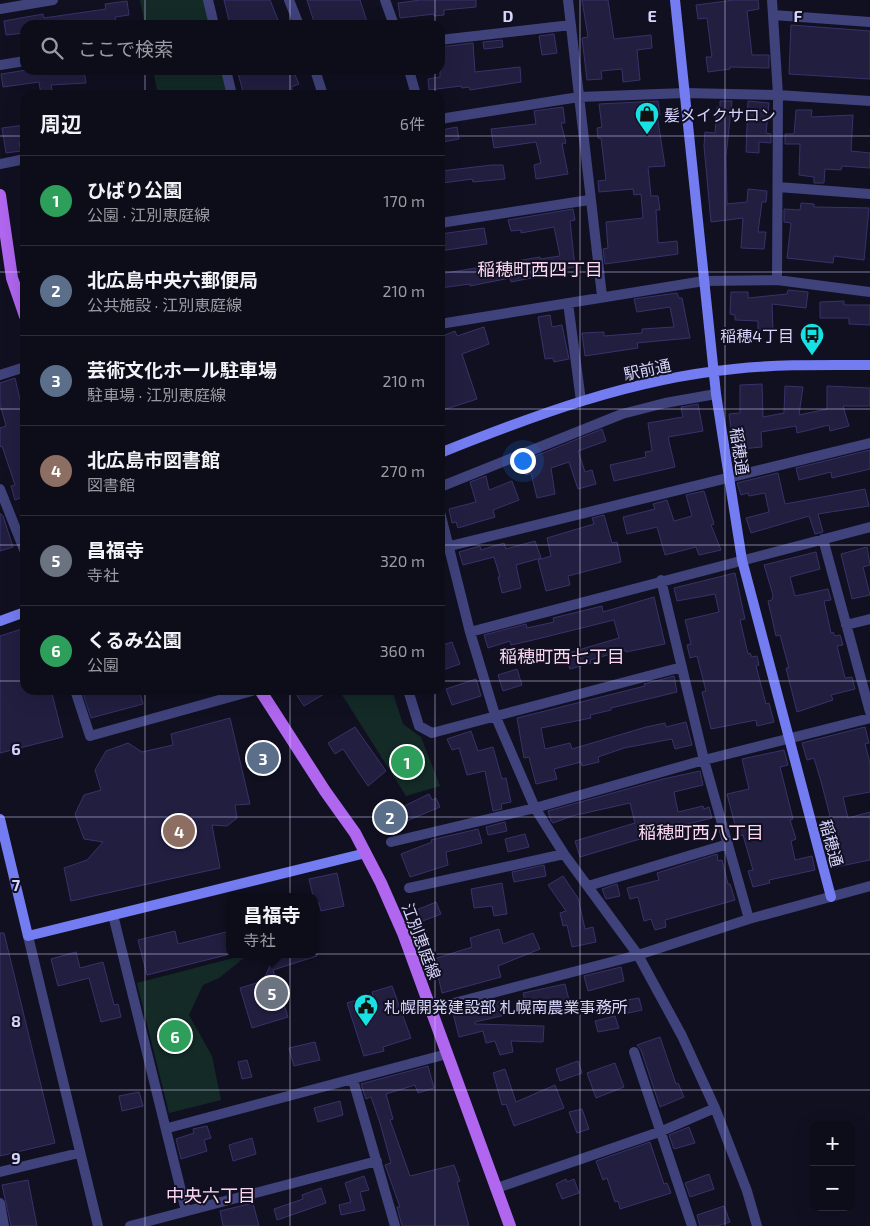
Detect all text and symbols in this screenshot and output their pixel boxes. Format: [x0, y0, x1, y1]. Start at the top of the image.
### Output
text: D [503, 6, 514, 25]
text: E [647, 6, 657, 25]
text: F [794, 6, 803, 25]
search box [20, 20, 445, 75]
icon: search [38, 34, 66, 62]
text: ここで検索 [78, 37, 173, 60]
shop icon: 髪メイクサロン [634, 101, 660, 135]
place label: 髪メイクサロン [664, 105, 776, 124]
text: 周辺 [40, 111, 82, 136]
text: 6件 [400, 114, 425, 133]
text: ひばり公園 [87, 178, 182, 201]
text: 1 [53, 191, 59, 210]
text: 170 m [383, 191, 425, 210]
text: 公園 · 江別恵庭線 [87, 205, 210, 224]
district label: 稲穂町西四丁目 [477, 258, 603, 280]
text: 北広島中央六郵便局 [87, 268, 258, 291]
text: 2 [51, 281, 61, 300]
text: 210 m [382, 281, 425, 300]
text: 公共施設 · 江別恵庭線 [87, 295, 242, 314]
bus stop icon: 稲穂4丁目 [799, 322, 825, 356]
place label: 稲穂4丁目 [720, 326, 794, 345]
street label: 駅前通 [622, 355, 672, 383]
text: 芸術文化ホール駐車場 [87, 358, 277, 381]
text: 3 [51, 371, 61, 390]
text: 210 m [382, 371, 425, 390]
text: 駐車場 · 江別恵庭線 [87, 385, 226, 404]
street label: 稲穂通 [727, 426, 753, 476]
text: 北広島市図書館 [87, 448, 220, 471]
your location [510, 448, 536, 474]
text: 4 [51, 461, 61, 480]
text: 270 m [381, 461, 425, 480]
text: 図書館 [87, 475, 135, 494]
text: 昌福寺 [87, 538, 144, 561]
text: 5 [52, 551, 60, 570]
text: 320 m [380, 551, 425, 570]
text: 寺社 [87, 565, 119, 584]
text: くるみ公園 [87, 628, 182, 651]
text: 6 [51, 641, 61, 660]
text: 360 m [380, 641, 425, 660]
district label: 稲穂町西七丁目 [499, 645, 625, 667]
text: 公園 [87, 655, 119, 674]
text: 6 [11, 739, 21, 758]
pin: 3 [247, 739, 279, 777]
pin: 1 [391, 743, 423, 781]
pin: 2 [374, 798, 406, 836]
pin: 4 [163, 812, 195, 850]
street label: 稲穂通 [817, 817, 847, 869]
district label: 稲穂町西八丁目 [638, 821, 764, 843]
text: 7 [12, 875, 21, 894]
popup [226, 893, 318, 958]
street label: 江別恵庭線 [399, 900, 445, 982]
text: 昌福寺 [243, 903, 301, 926]
text: 寺社 [243, 930, 276, 949]
pin: 5 [256, 974, 288, 1012]
public building icon: 札幌開発建設部 札幌南農業事務所 [353, 993, 379, 1027]
place label: 札幌開発建設部 札幌南農業事務所 [384, 997, 628, 1016]
text: 8 [11, 1011, 21, 1030]
pin: 6 [159, 1017, 191, 1055]
map controls [810, 1121, 855, 1211]
button: + [810, 1121, 855, 1166]
text: 9 [11, 1148, 21, 1167]
button: − [810, 1166, 855, 1211]
district label: 中央六丁目 [166, 1184, 256, 1206]

